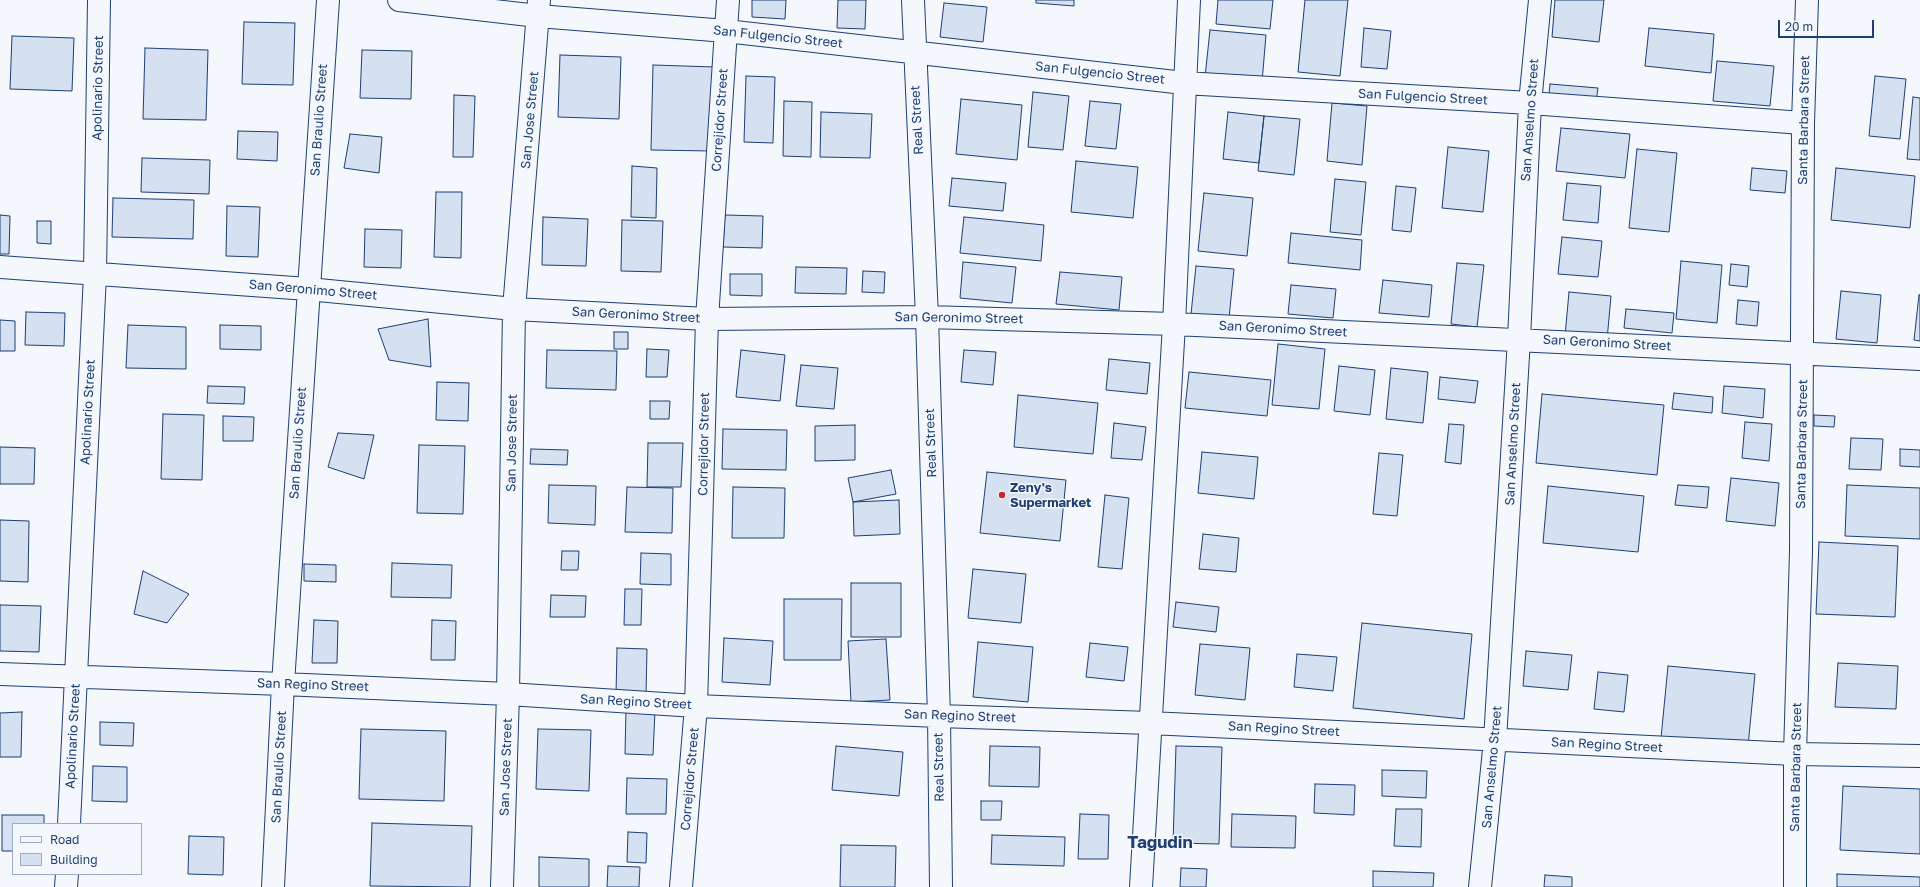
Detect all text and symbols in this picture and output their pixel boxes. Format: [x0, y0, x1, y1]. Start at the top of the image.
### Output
scale bar [1780, 12, 1876, 38]
text: 20 m [1785, 19, 1813, 34]
street label: San Fulgencio Street [712, 22, 844, 52]
street label: Apolinario Street [89, 35, 107, 141]
street label: Santa Barbara Street [1795, 55, 1813, 185]
street label: San Fulgencio Street [1034, 58, 1166, 88]
street label: San Anselmo Street [1518, 58, 1542, 182]
street label: San Braulio Street [307, 63, 331, 177]
street label: Correjidor Street [709, 68, 731, 172]
street label: San Jose Street [518, 70, 542, 170]
street label: Real Street [907, 85, 927, 155]
street label: San Fulgencio Street [1358, 86, 1488, 108]
street label: San Geronimo Street [248, 277, 378, 303]
street label: San Geronimo Street [571, 304, 701, 326]
street label: San Geronimo Street [894, 309, 1024, 327]
street label: San Geronimo Street [1218, 318, 1348, 340]
street label: San Geronimo Street [1542, 332, 1672, 354]
street label: Apolinario Street [77, 359, 99, 465]
street label: Santa Barbara Street [1793, 379, 1811, 509]
street label: San Anselmo Street [1502, 382, 1524, 506]
street label: San Braulio Street [286, 386, 310, 500]
street label: Correjidor Street [695, 392, 713, 496]
street label: San Jose Street [503, 394, 521, 492]
street label: Real Street [922, 408, 940, 478]
place label: Zeny's Supermarket [1010, 480, 1091, 511]
marker: Zeny's Supermarket [997, 490, 1007, 500]
street label: San Regino Street [257, 675, 369, 695]
street label: Apolinario Street [62, 683, 84, 789]
street label: San Regino Street [580, 691, 692, 713]
street label: Santa Barbara Street [1787, 702, 1805, 832]
street label: San Anselmo Street [1479, 705, 1505, 829]
street label: San Regino Street [904, 706, 1016, 726]
street label: San Braulio Street [268, 710, 290, 824]
street label: San Jose Street [496, 718, 516, 816]
street label: San Regino Street [1228, 718, 1340, 740]
street label: Correjidor Street [678, 727, 702, 831]
street label: Real Street [931, 732, 947, 802]
street label: San Regino Street [1551, 734, 1663, 756]
legend [12, 823, 142, 875]
text: Road [50, 832, 79, 847]
district label: Tagudin [1127, 833, 1193, 853]
text: Building [50, 852, 98, 867]

